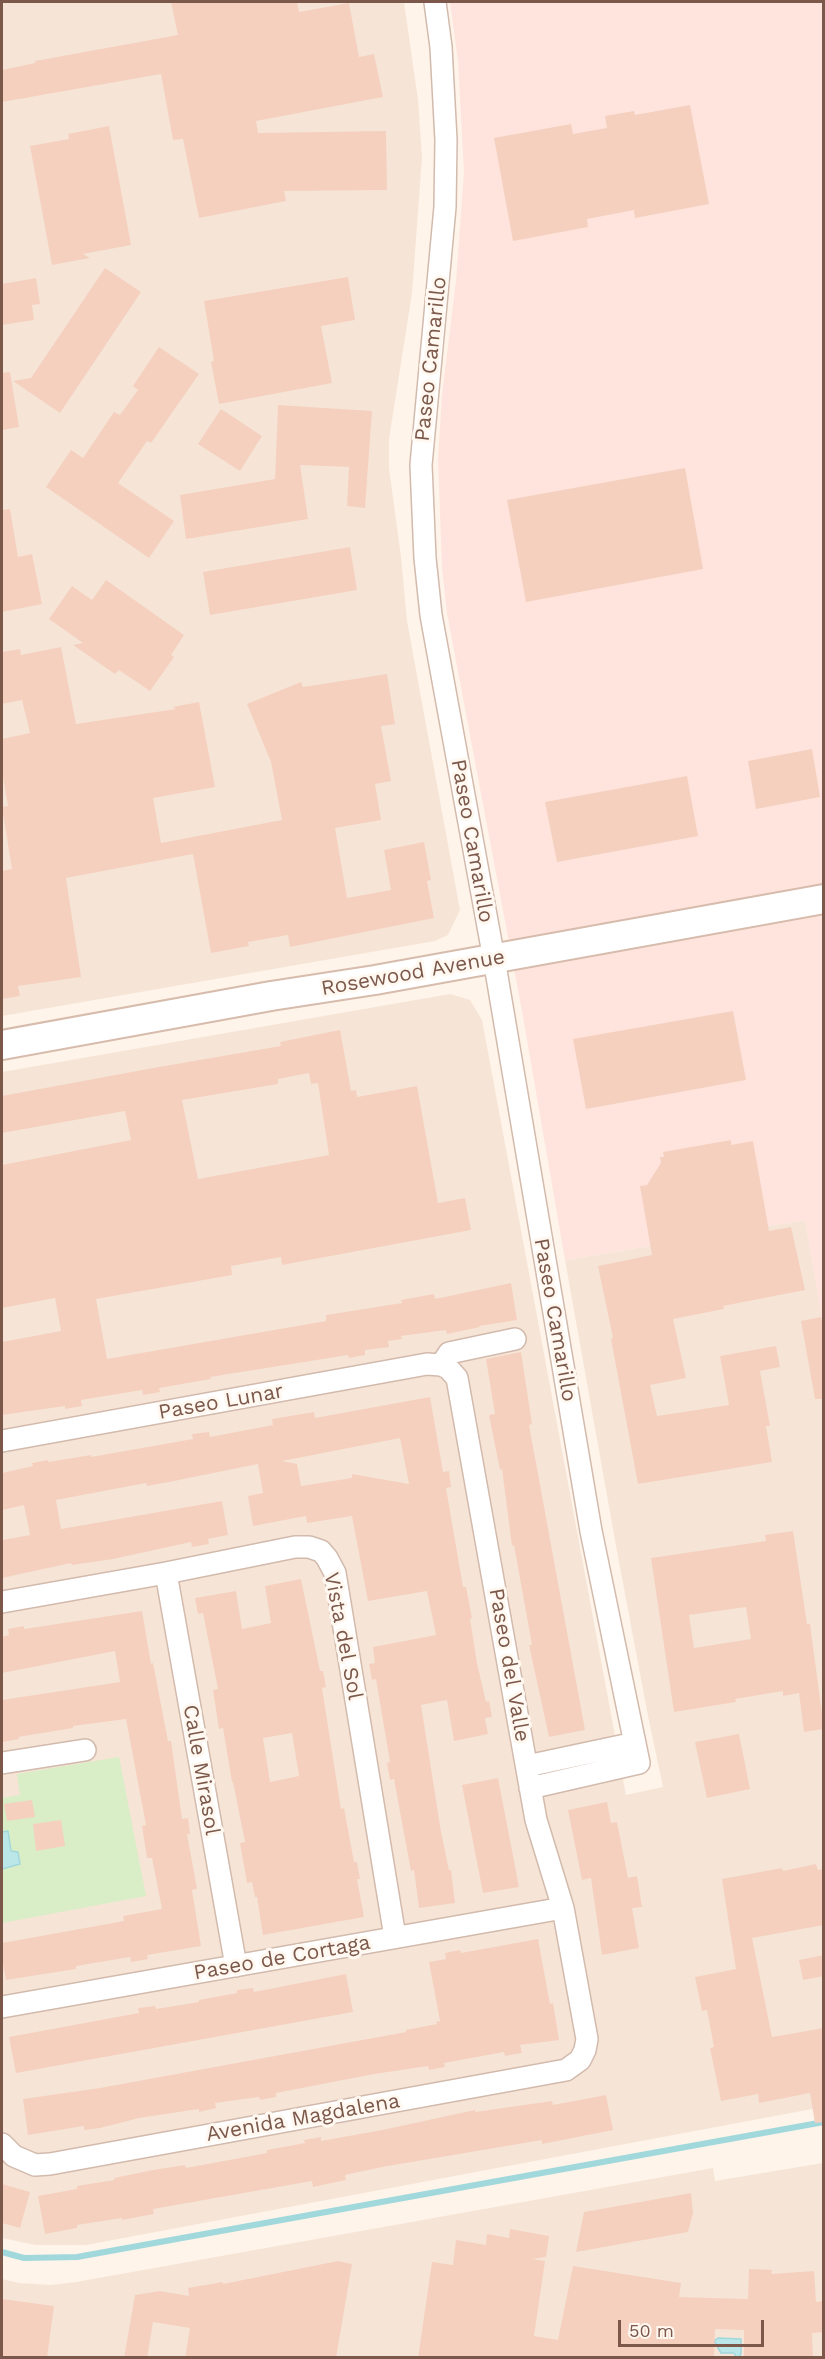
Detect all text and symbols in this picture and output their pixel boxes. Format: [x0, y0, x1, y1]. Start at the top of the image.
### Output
street label: Paseo Camarillo [410, 275, 452, 443]
street label: Paseo Camarillo [445, 757, 499, 925]
street label: Rosewood Avenue [319, 944, 507, 1002]
street label: Paseo Camarillo [528, 1236, 582, 1404]
street label: Paseo Lunar [157, 1379, 285, 1425]
street label: Vista del Sol [318, 1570, 368, 1702]
street label: Paseo del Valle [483, 1586, 535, 1744]
street label: Calle Mirasol [177, 1703, 225, 1837]
street label: Paseo de Cortaga [192, 1930, 372, 1986]
street label: Avenida Magdalena [204, 2089, 402, 2147]
scale bar [621, 2308, 766, 2346]
text: 50 m [629, 2320, 674, 2341]

